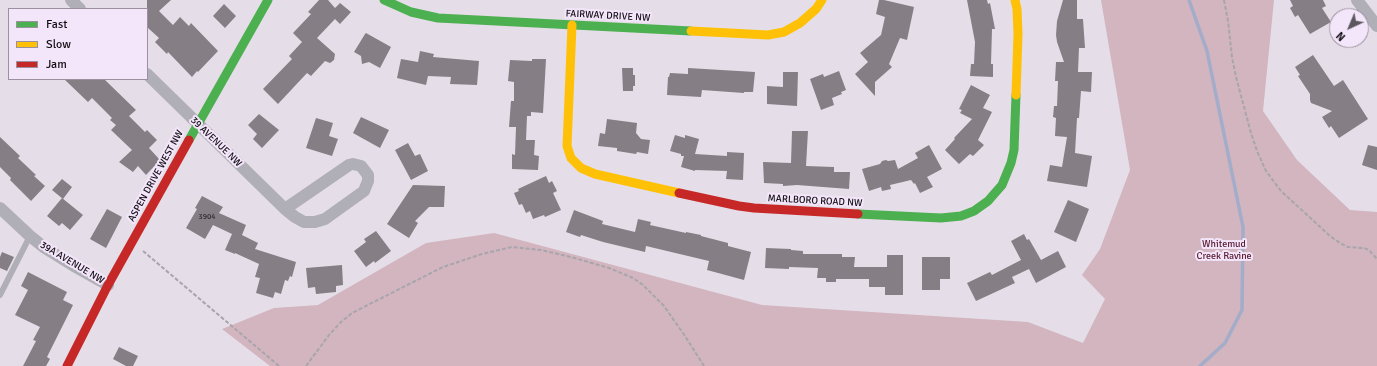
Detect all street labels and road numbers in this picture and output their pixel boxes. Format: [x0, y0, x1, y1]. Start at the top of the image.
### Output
street label: FAIRWAY DRIVE NW [565, 8, 651, 24]
street label: 39 AVENUE NW [188, 115, 244, 169]
street label: ASPEN DRIVE WEST NW [126, 128, 186, 224]
street label: MARLBORO ROAD NW [767, 193, 863, 209]
street label: 39A AVENUE NW [38, 239, 106, 287]

